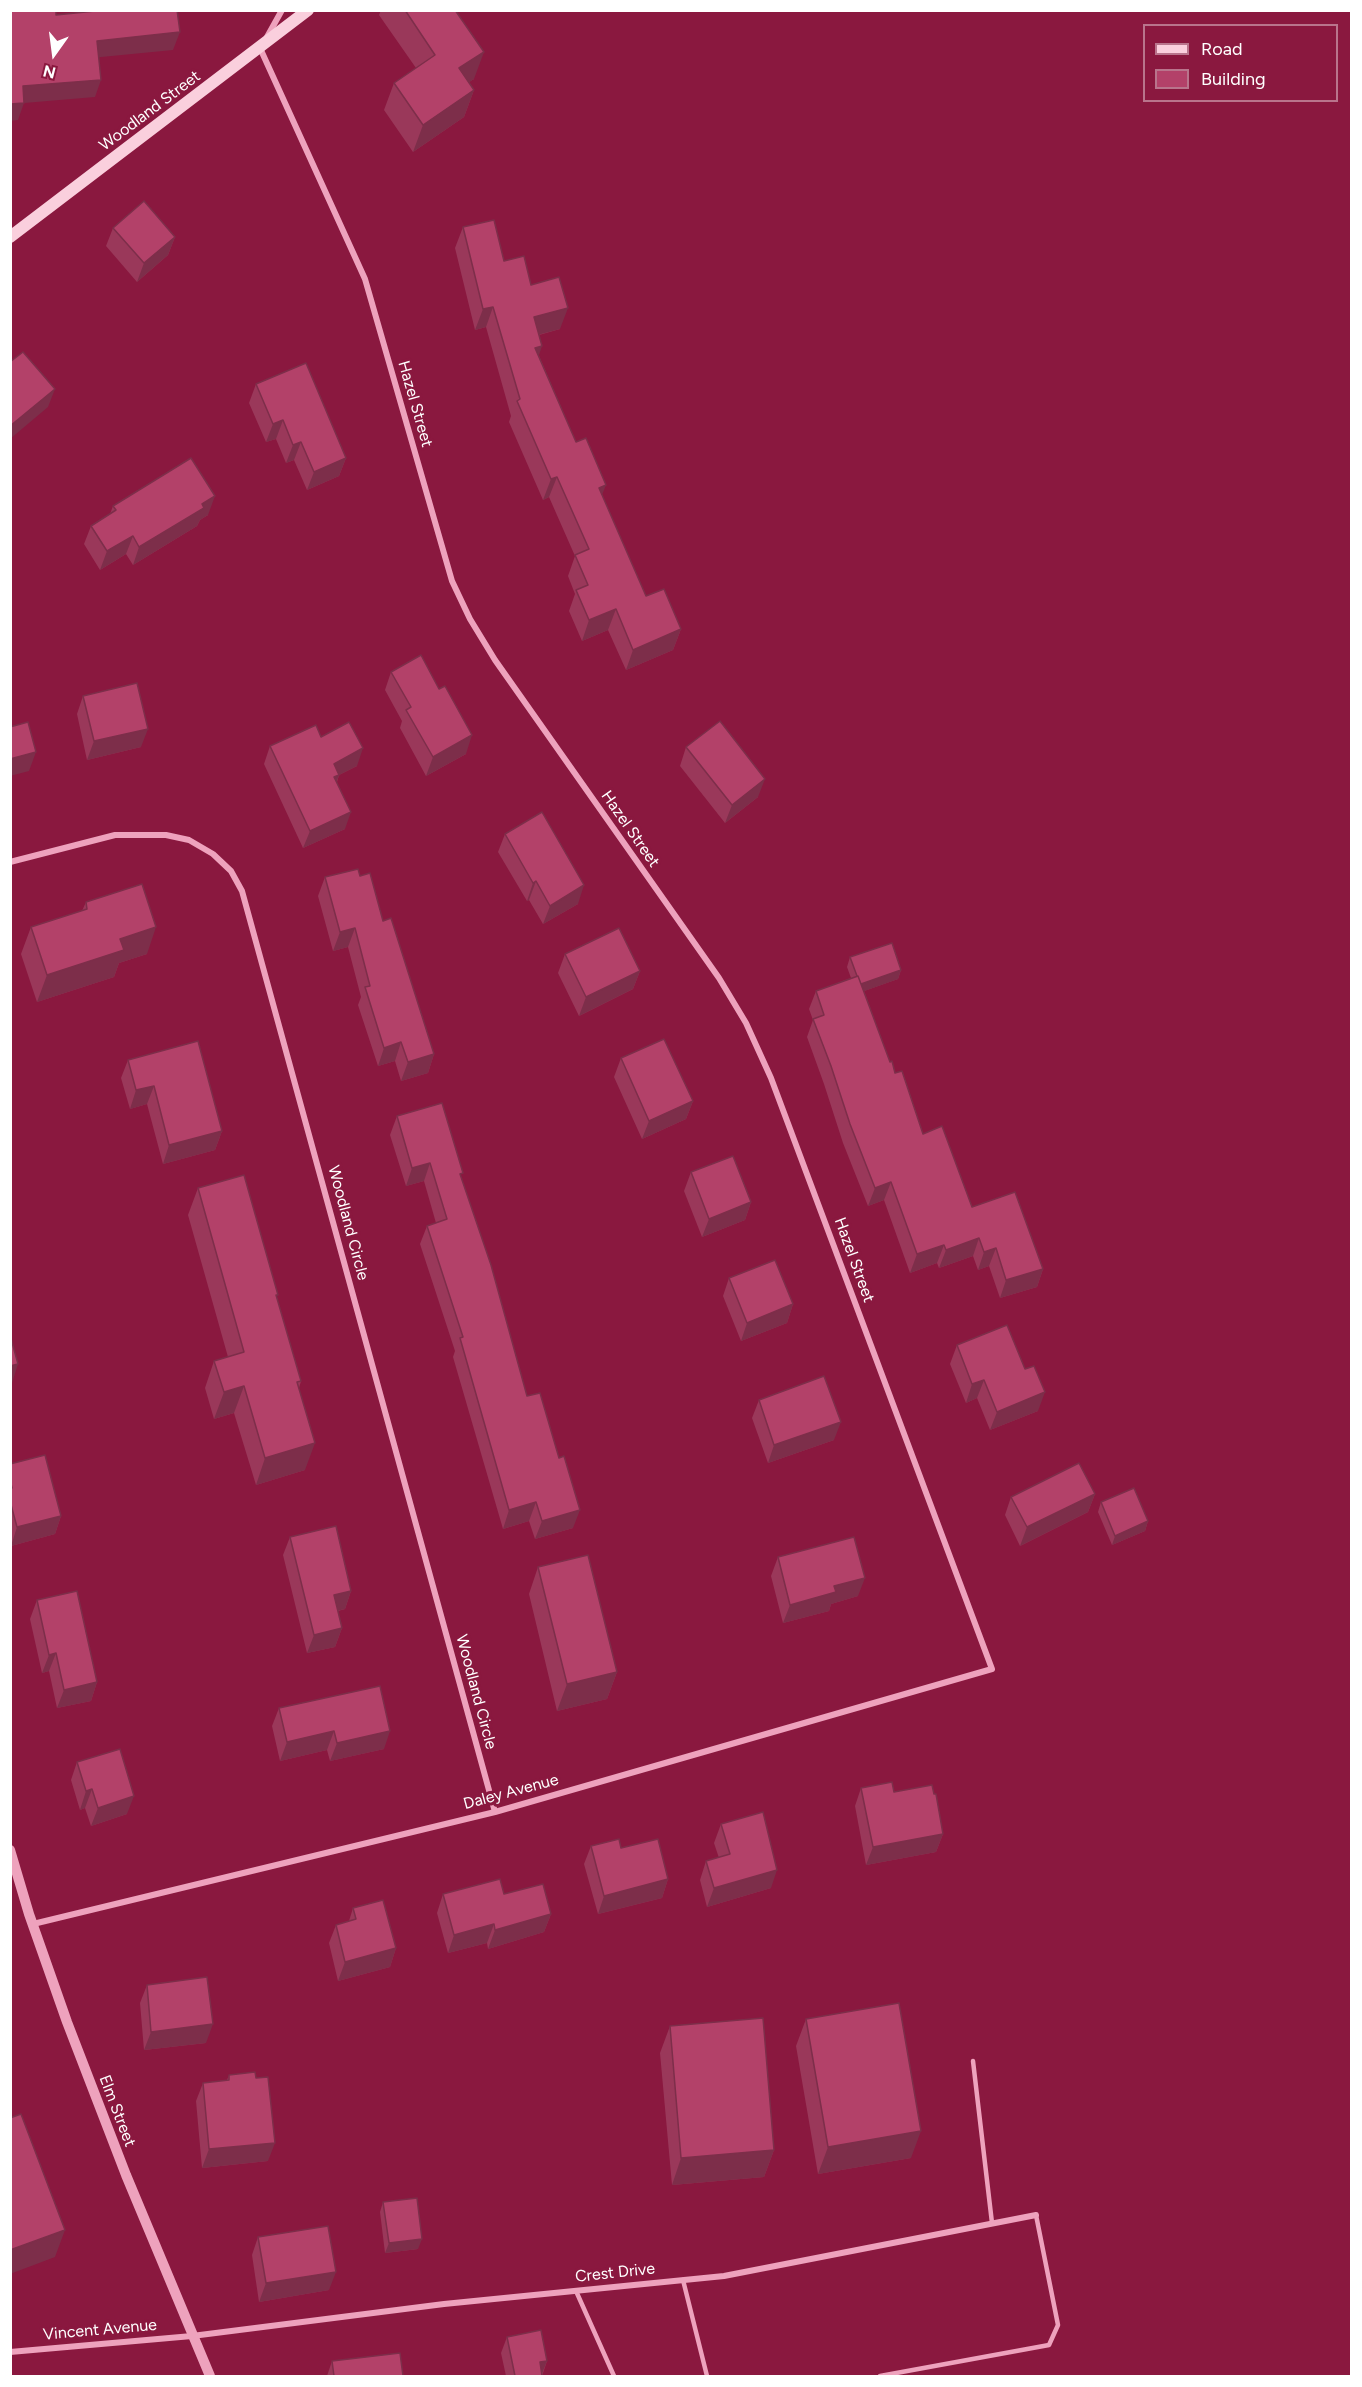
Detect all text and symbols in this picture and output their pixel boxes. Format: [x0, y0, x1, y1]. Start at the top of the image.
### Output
north arrow [24, 24, 84, 84]
legend [1143, 24, 1338, 102]
text: Road [1201, 38, 1242, 60]
text: N [41, 61, 58, 83]
street label: Woodland Street [96, 67, 204, 155]
text: Building [1201, 68, 1266, 90]
street label: Hazel Street [394, 359, 436, 449]
street label: Hazel Street [597, 787, 663, 871]
street label: Woodland Circle [323, 1163, 373, 1283]
street label: Hazel Street [830, 1215, 878, 1305]
street label: Woodland Circle [451, 1632, 501, 1752]
street label: Daley Avenue [461, 1770, 561, 1814]
street label: Elm Street [95, 2072, 139, 2150]
street label: Crest Drive [574, 2259, 656, 2287]
street label: Vincent Avenue [42, 2315, 158, 2345]

